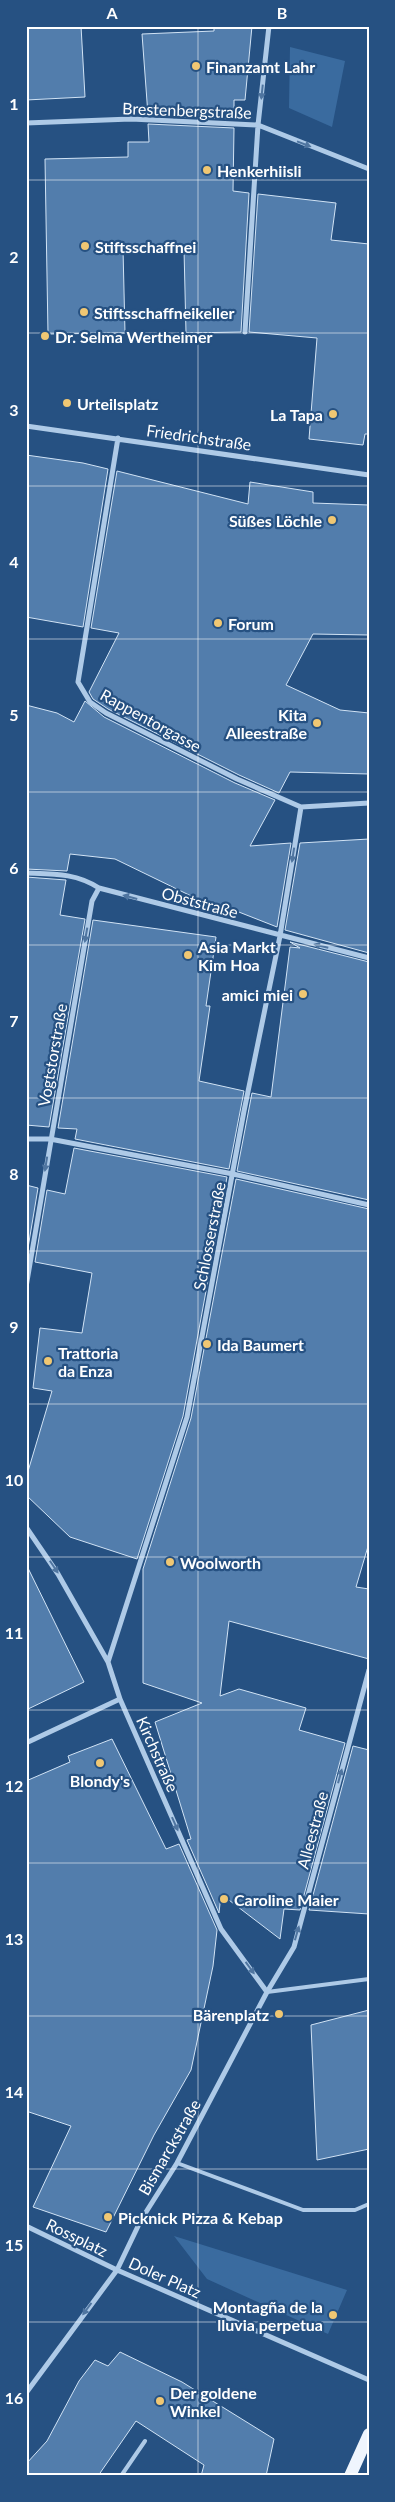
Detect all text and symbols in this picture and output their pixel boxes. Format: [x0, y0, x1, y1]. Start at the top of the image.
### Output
text: A [105, 3, 118, 22]
text: B [277, 3, 287, 22]
place label: Finanzamt Lahr [206, 57, 315, 76]
marker: Finanzamt Lahr [190, 60, 202, 72]
one-way arrow [258, 84, 266, 100]
text: 1 [9, 94, 19, 113]
street label: Brestenbergstraße [122, 98, 252, 122]
one-way arrow [296, 140, 311, 148]
place label: Henkerhiisli [217, 161, 302, 180]
marker: Henkerhiisli [201, 164, 213, 176]
place label: Stiftsschaffnei [95, 237, 196, 256]
marker: Stiftsschaffnei [79, 240, 91, 252]
text: 2 [9, 247, 19, 266]
place label: Stiftsschaffneikeller [94, 303, 235, 322]
marker: Stiftsschaffneikeller [78, 306, 90, 318]
place label: Dr. Selma Wertheimer [55, 327, 213, 346]
marker: Dr. Selma Wertheimer [39, 330, 51, 342]
place label: Urteilsplatz [77, 394, 158, 413]
marker: Urteilsplatz [61, 397, 73, 409]
text: 3 [9, 400, 19, 419]
place label: La Tapa [270, 405, 323, 424]
marker: La Tapa [327, 408, 339, 420]
street label: Friedrichstraße [145, 420, 253, 454]
place label: Süßes Löchle [229, 511, 322, 530]
marker: Süßes Löchle [326, 514, 338, 526]
text: 4 [9, 552, 19, 571]
place label: Forum [228, 614, 274, 633]
marker: Forum [212, 617, 224, 629]
street label: Rappentorgasse [97, 685, 205, 755]
text: 5 [9, 705, 19, 724]
place label: Kita Alleestraße [225, 705, 307, 742]
marker: Kita Alleestraße [311, 717, 323, 729]
one-way arrow [289, 847, 297, 863]
text: 6 [9, 858, 19, 877]
street label: Obststraße [160, 883, 240, 921]
one-way arrow [123, 892, 138, 900]
one-way arrow [81, 927, 89, 943]
place label: Asia Markt Kim Hoa [197, 937, 276, 974]
one-way arrow [314, 942, 329, 950]
marker: Asia Markt Kim Hoa [182, 949, 194, 961]
place label: amici miei [222, 985, 293, 1004]
marker: amici miei [297, 988, 309, 1000]
street label: Vogtstorstraße [34, 1002, 70, 1108]
text: 7 [9, 1011, 19, 1030]
one-way arrow [42, 1156, 50, 1172]
text: 8 [9, 1164, 19, 1183]
street label: Schlosserstraße [189, 1180, 229, 1292]
text: 9 [9, 1317, 19, 1336]
place label: Ida Baumert [217, 1335, 304, 1354]
marker: Ida Baumert [201, 1338, 213, 1350]
place label: Trattoria da Enza [58, 1343, 118, 1380]
marker: Trattoria da Enza [42, 1355, 54, 1367]
text: 10 [5, 1470, 23, 1489]
place label: Woolworth [180, 1553, 261, 1572]
marker: Woolworth [164, 1556, 176, 1568]
one-way arrow [49, 1561, 58, 1574]
text: 11 [5, 1623, 23, 1642]
street label: Kirchstraße [133, 1713, 183, 1795]
marker: Blondy's [94, 1757, 106, 1769]
one-way arrow [336, 1769, 344, 1784]
place label: Blondy's [70, 1771, 130, 1790]
text: 12 [5, 1776, 23, 1795]
street label: Alleestraße [293, 1789, 331, 1871]
one-way arrow [172, 1817, 180, 1831]
place label: Caroline Maier [234, 1890, 339, 1909]
marker: Caroline Maier [218, 1893, 230, 1905]
one-way arrow [294, 1925, 302, 1940]
text: 13 [5, 1929, 23, 1948]
one-way arrow [245, 1961, 255, 1975]
place label: Bärenplatz [193, 2005, 269, 2024]
marker: Bärenplatz [273, 2008, 285, 2020]
text: 14 [5, 2082, 23, 2101]
street label: Bismarckstraße [134, 2096, 204, 2198]
place label: Picknick Pizza & Kebap [118, 2208, 283, 2227]
marker: Picknick Pizza & Kebap [102, 2211, 114, 2223]
street label: Rossplatz [43, 2214, 111, 2260]
text: 15 [5, 2235, 23, 2254]
street label: Doler Platz [126, 2253, 204, 2301]
place label: Montagña de la lluvia perpetua [213, 2297, 323, 2334]
one-way arrow [82, 2302, 92, 2316]
marker: Montagña de la lluvia perpetua [327, 2309, 339, 2321]
place label: Der goldene Winkel [170, 2383, 257, 2420]
text: 16 [5, 2388, 23, 2407]
marker: Der goldene Winkel [154, 2395, 166, 2407]

